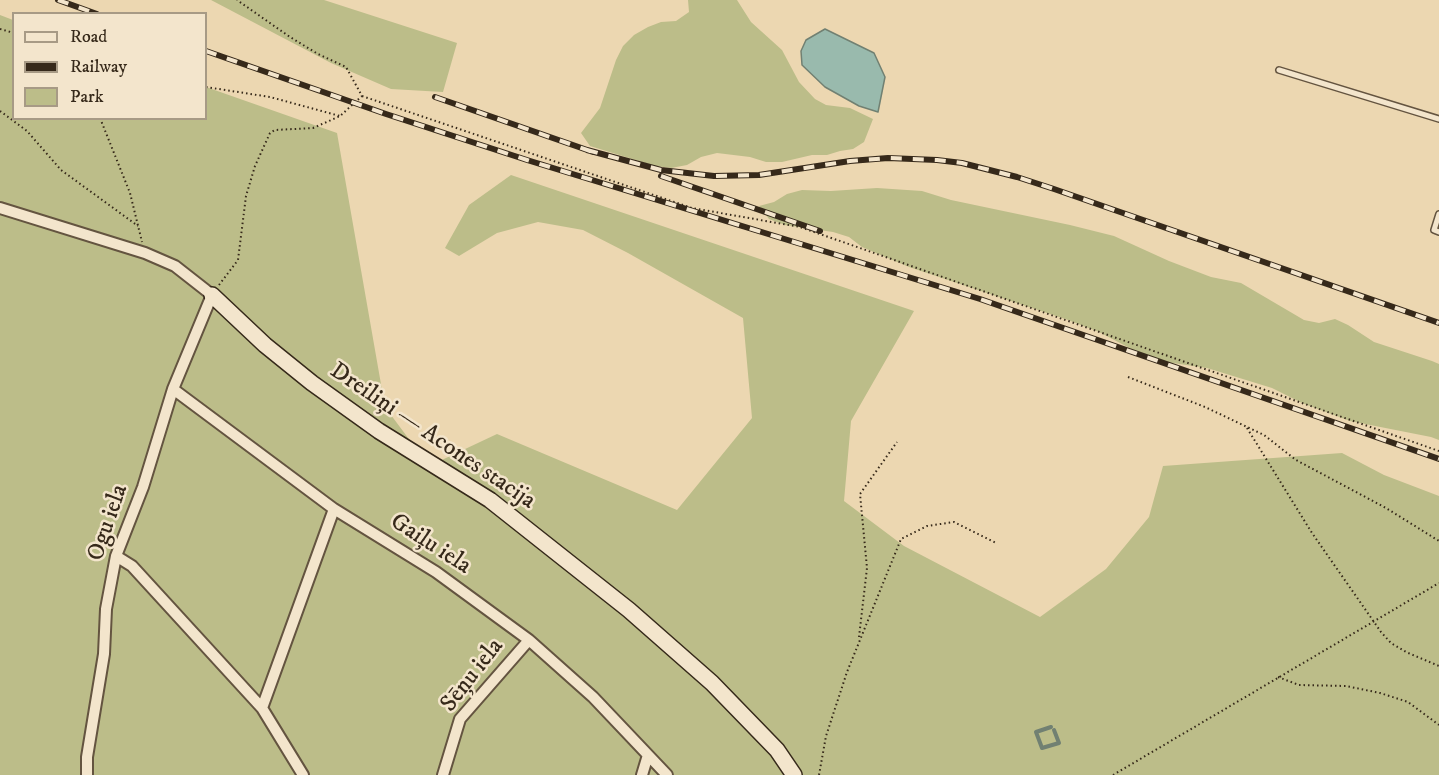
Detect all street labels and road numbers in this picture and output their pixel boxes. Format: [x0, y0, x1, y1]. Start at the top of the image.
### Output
street label: Dreiliņi — Acones stacija [324, 357, 540, 517]
street label: Ogu iela [83, 481, 135, 565]
street label: Gaiļu iela [384, 508, 476, 582]
street label: Sēņu iela [435, 634, 511, 718]

